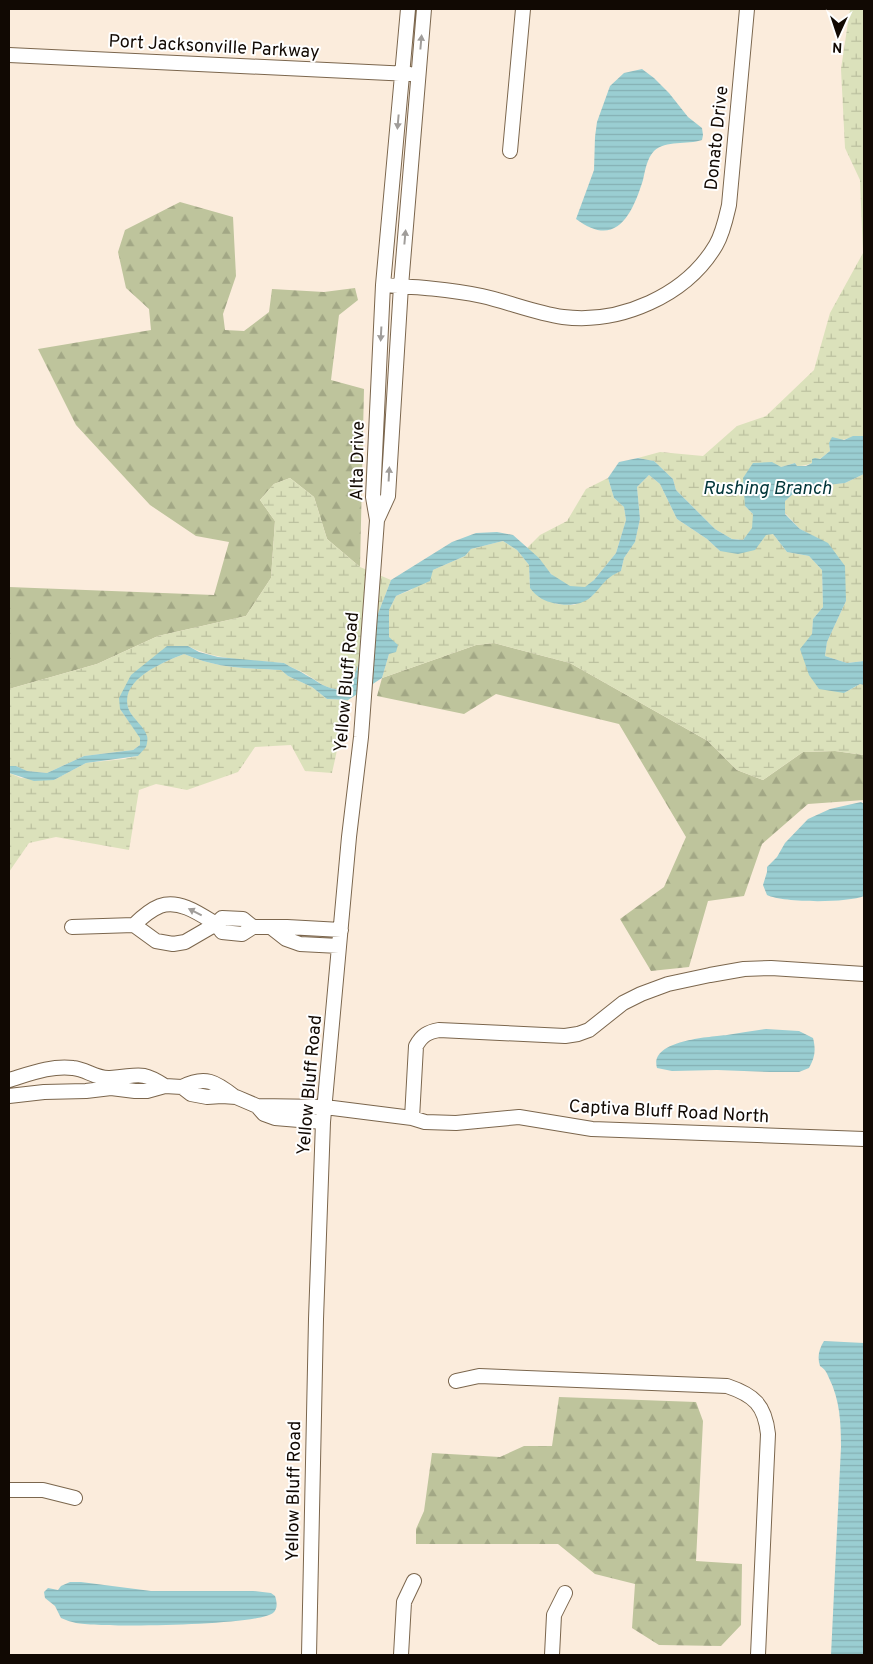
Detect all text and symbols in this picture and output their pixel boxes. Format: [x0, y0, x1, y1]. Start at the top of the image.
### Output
north arrow [813, 10, 863, 60]
street label: Port Jacksonville Parkway [108, 30, 320, 65]
one-way arrow [417, 33, 425, 49]
text: N [832, 38, 843, 55]
street label: Donato Drive [701, 85, 734, 192]
one-way arrow [393, 114, 401, 130]
one-way arrow [401, 229, 409, 245]
one-way arrow [376, 326, 384, 342]
street label: Alta Drive [346, 421, 371, 501]
one-way arrow [386, 466, 394, 482]
water label: Rushing Branch [702, 477, 832, 501]
street label: Yellow Bluff Road [330, 611, 365, 753]
one-way arrow [188, 908, 203, 916]
street label: Yellow Bluff Road [293, 1014, 328, 1156]
street label: Captiva Bluff Road North [568, 1096, 770, 1129]
street label: Yellow Bluff Road [282, 1421, 307, 1562]

